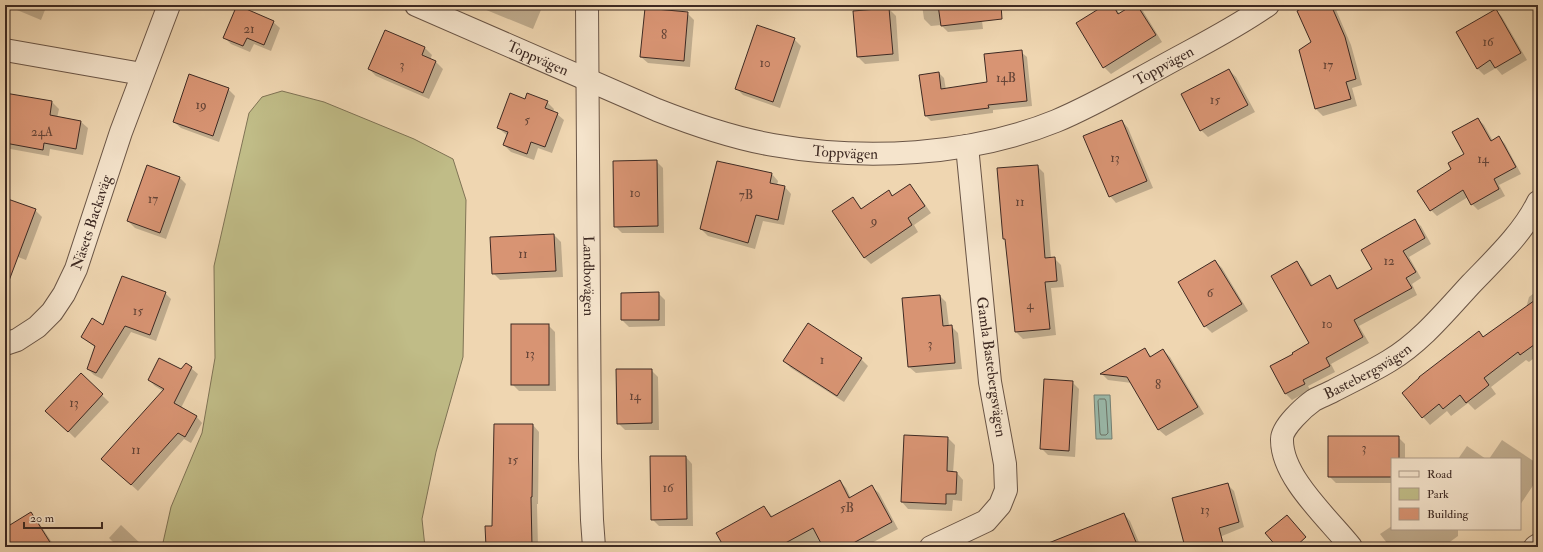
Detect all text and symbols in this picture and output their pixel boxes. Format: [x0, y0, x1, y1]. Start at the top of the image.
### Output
house number: 21 [243, 21, 255, 37]
house number: 8 [661, 27, 667, 43]
house number: 16 [1482, 34, 1495, 50]
street label: Toppvägen [504, 36, 572, 80]
street label: Toppvägen [1130, 41, 1197, 90]
house number: 10 [759, 55, 771, 71]
house number: 3 [400, 57, 405, 73]
house number: 17 [1323, 57, 1333, 73]
house number: 14B [996, 70, 1016, 86]
house number: 15 [1210, 92, 1220, 108]
house number: 19 [195, 97, 207, 113]
house number: 5 [524, 112, 530, 128]
house number: 24A [31, 124, 54, 140]
street label: Toppvägen [812, 141, 878, 163]
house number: 13 [1110, 150, 1120, 166]
house number: 14 [1477, 151, 1490, 167]
street label: Näsets Backaväg [67, 172, 116, 272]
house number: 10 [629, 185, 641, 201]
house number: 7B [739, 187, 753, 203]
house number: 17 [148, 191, 158, 207]
house number: 11 [1015, 194, 1025, 210]
house number: 9 [870, 213, 877, 229]
street label: Landbovägen [579, 236, 599, 317]
house number: 11 [518, 246, 528, 262]
house number: 12 [1383, 253, 1395, 269]
house number: 6 [1207, 285, 1215, 301]
street label: Gamla Bastebergsvägen [972, 296, 1010, 439]
house number: 4 [1026, 297, 1034, 313]
house number: 15 [133, 303, 143, 319]
house number: 10 [1321, 316, 1333, 332]
house number: 3 [928, 336, 933, 352]
street label: Bastebergsvägen [1321, 339, 1416, 404]
house number: 13 [525, 346, 535, 362]
house number: 1 [820, 352, 825, 368]
house number: 8 [1155, 377, 1161, 393]
house number: 14 [629, 388, 642, 404]
house number: 13 [69, 395, 79, 411]
house number: 3 [1362, 440, 1367, 456]
house number: 11 [131, 442, 141, 458]
house number: 15 [508, 452, 518, 468]
legend [1391, 458, 1521, 530]
text: Road [1427, 467, 1452, 482]
house number: 16 [662, 480, 675, 496]
text: Park [1427, 487, 1449, 502]
house number: 5B [840, 500, 854, 516]
house number: 13 [1200, 502, 1210, 518]
scale bar [24, 504, 102, 530]
text: Building [1427, 507, 1470, 522]
text: 20 m [30, 511, 55, 526]

